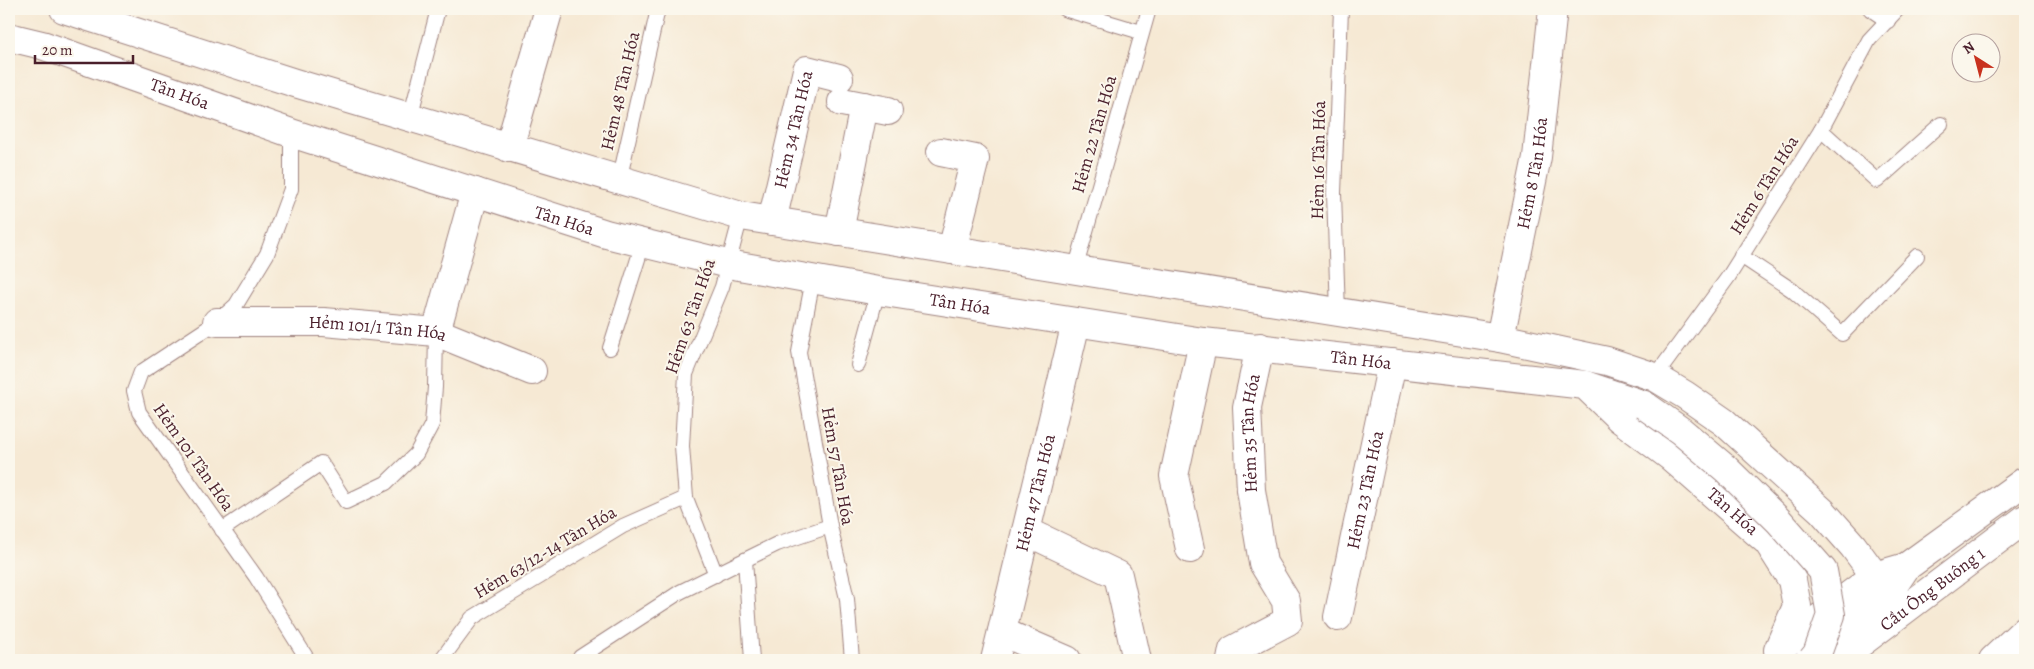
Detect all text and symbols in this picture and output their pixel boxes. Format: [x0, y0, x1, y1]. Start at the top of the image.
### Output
street label: Hẻm 48 Tân Hóa [595, 28, 646, 153]
scale bar [35, 32, 132, 64]
north arrow [1952, 32, 2002, 82]
text: N [1959, 37, 1978, 59]
text: 20 m [42, 40, 73, 60]
street label: Hẻm 34 Tân Hóa [768, 67, 819, 191]
street label: Tân Hóa [147, 72, 213, 115]
street label: Hẻm 22 Tân Hóa [1066, 72, 1122, 196]
street label: Hẻm 16 Tân Hóa [1305, 100, 1331, 220]
street label: Hẻm 8 Tân Hóa [1511, 115, 1553, 231]
street label: Hẻm 6 Tân Hóa [1724, 130, 1804, 239]
street label: Tân Hóa [531, 200, 598, 242]
street label: Hẻm 63 Tân Hóa [659, 255, 721, 377]
street label: Tân Hóa [928, 287, 993, 321]
street label: Hẻm 101/1 Tân Hóa [309, 310, 451, 347]
street label: Tân Hóa [1329, 344, 1394, 375]
street label: Hẻm 35 Tân Hóa [1235, 371, 1266, 493]
street label: Hẻm 101 Tân Hóa [148, 398, 240, 516]
street label: Hẻm 57 Tân Hóa [816, 405, 860, 528]
street label: Hẻm 23 Tân Hóa [1341, 428, 1389, 551]
street label: Hẻm 47 Tân Hóa [1009, 431, 1061, 554]
street label: Tân Hóa [1702, 482, 1764, 541]
street label: Hẻm 63/12-14 Tân Hóa [469, 500, 621, 604]
street label: Cầu Ông Buông 1 [1875, 541, 1990, 636]

